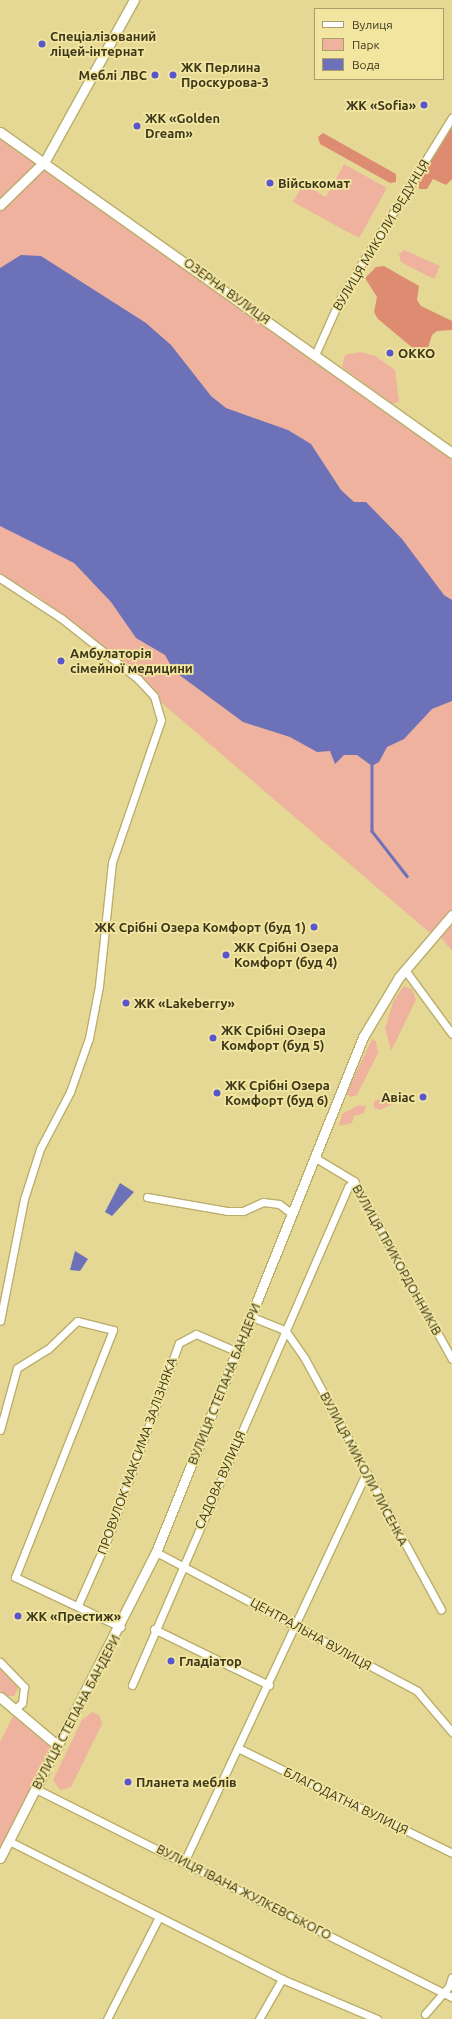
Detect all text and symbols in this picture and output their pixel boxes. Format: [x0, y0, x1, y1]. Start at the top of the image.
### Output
legend [314, 8, 444, 80]
text: Вулиця [352, 18, 393, 31]
place label: Спеціалізований ліцей-інтернат [50, 29, 156, 60]
text: Парк [352, 38, 380, 51]
marker: Спеціалізований ліцей-інтернат [37, 39, 47, 49]
text: Вода [352, 58, 380, 71]
place label: ЖК Перлина Проскурова-3 [181, 60, 269, 91]
place label: Меблі ЛВС [79, 67, 147, 83]
marker: Меблі ЛВС [150, 70, 160, 80]
marker: ЖК Перлина Проскурова-3 [168, 70, 178, 80]
place label: ЖК «Sofia» [346, 97, 416, 113]
marker: ЖК «Sofia» [419, 100, 429, 110]
place label: ЖК «Golden Dream» [145, 111, 220, 142]
marker: ЖК «Golden Dream» [132, 121, 142, 131]
street label: ВУЛИЦЯ МИКОЛИ ФЕДУНЦЯ [330, 156, 432, 314]
place label: Військомат [278, 175, 350, 191]
marker: Військомат [265, 178, 275, 188]
street label: ОЗЕРНА ВУЛИЦЯ [181, 254, 273, 328]
place label: ОККО [398, 345, 435, 361]
marker: ОККО [385, 348, 395, 358]
place label: Амбулаторія сімейної медицини [70, 646, 193, 677]
marker: Амбулаторія сімейної медицини [55, 655, 67, 667]
place label: ЖК Срібні Озера Комфорт (буд 1) [95, 919, 306, 935]
marker: ЖК Срібні Озера Комфорт (буд 1) [309, 922, 319, 932]
place label: ЖК Срібні Озера Комфорт (буд 4) [234, 940, 339, 971]
marker: ЖК Срібні Озера Комфорт (буд 4) [221, 950, 231, 960]
place label: ЖК «Lakeberry» [134, 995, 235, 1011]
marker: ЖК «Lakeberry» [121, 998, 131, 1008]
place label: ЖК Срібні Озера Комфорт (буд 5) [221, 1023, 326, 1054]
marker: ЖК Срібні Озера Комфорт (буд 5) [208, 1033, 218, 1043]
place label: ЖК Срібні Озера Комфорт (буд 6) [225, 1078, 330, 1109]
marker: ЖК Срібні Озера Комфорт (буд 6) [212, 1088, 222, 1098]
place label: Авіас [381, 1089, 415, 1105]
marker: Авіас [418, 1092, 428, 1102]
street label: ВУЛИЦЯ ПРИКОРДОННИКІВ [349, 1182, 445, 1338]
street label: ВУЛИЦЯ СТЕПАНА БАНДЕРИ [184, 1301, 264, 1467]
street label: ПРОВУЛОК МАКСИМА ЗАЛІЗНЯКА [94, 1355, 180, 1557]
street label: ВУЛИЦЯ МИКОЛИ ЛИСЕНКА [317, 1389, 411, 1549]
street label: САДОВА ВУЛИЦЯ [191, 1428, 249, 1532]
street label: ЦЕНТРАЛЬНА ВУЛИЦЯ [248, 1594, 374, 1674]
place label: ЖК «Престиж» [26, 1608, 121, 1624]
marker: ЖК «Престиж» [13, 1611, 23, 1621]
street label: ВУЛИЦЯ СТЕПАНА БАНДЕРИ [29, 1632, 123, 1792]
place label: Гладіатор [179, 1653, 242, 1669]
marker: Гладіатор [166, 1656, 176, 1666]
street label: БЛАГОДАТНА ВУЛИЦЯ [281, 1764, 411, 1838]
place label: Планета меблів [136, 1774, 237, 1790]
marker: Планета меблів [123, 1777, 133, 1787]
street label: ВУЛИЦЯ ІВАНА ЖУЛКЕВСЬКОГО [154, 1841, 334, 1943]

